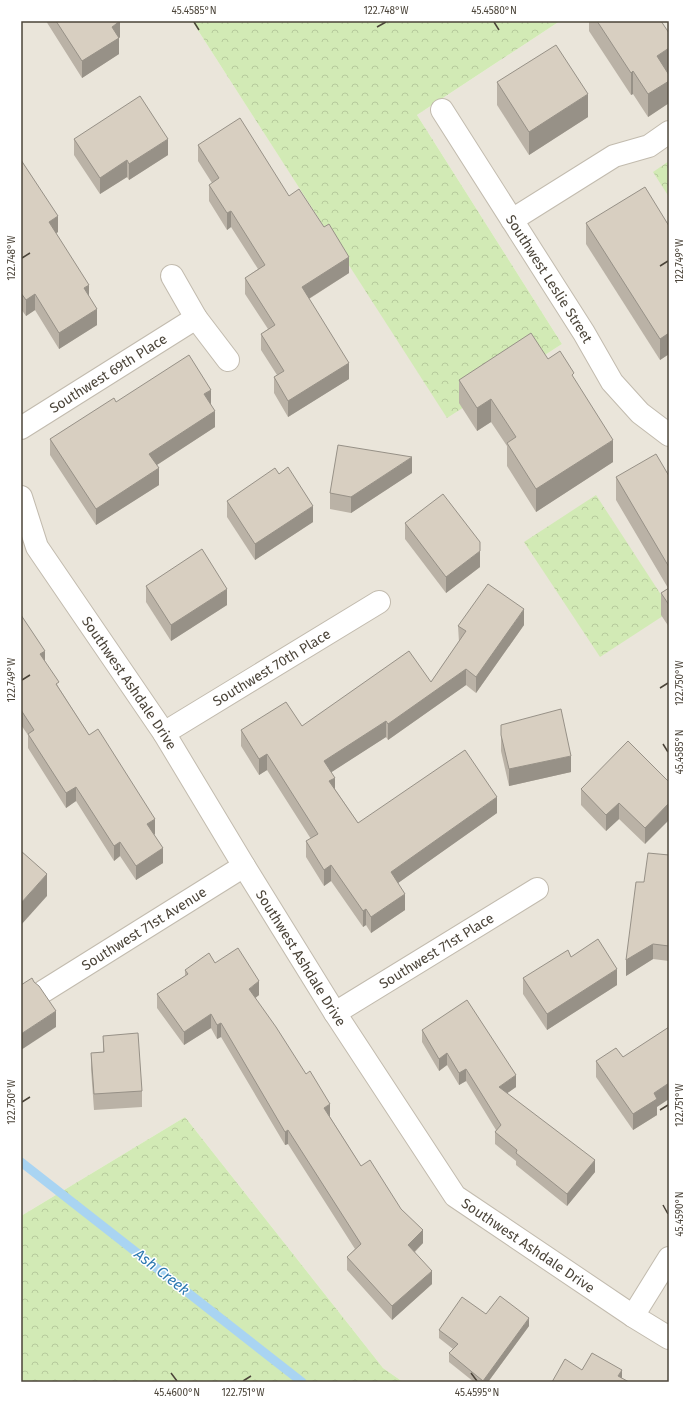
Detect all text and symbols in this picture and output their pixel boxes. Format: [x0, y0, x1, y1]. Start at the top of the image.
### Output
text: 45.4585°N [171, 5, 217, 17]
text: 122.748°W [364, 5, 409, 17]
text: 45.4580°N [471, 5, 517, 17]
street label: Southwest Leslie Street [502, 212, 596, 347]
text: 122.748°W [6, 235, 18, 281]
text: 122.749°W [674, 238, 686, 283]
street label: Southwest 69th Place [47, 330, 170, 417]
street label: Southwest Ashdale Drive [78, 613, 180, 753]
street label: Southwest 70th Place [210, 626, 334, 710]
text: 122.749°W [6, 657, 18, 702]
text: 122.750°W [674, 660, 686, 706]
text: 45.4585°N [674, 729, 686, 775]
street label: Southwest 71st Avenue [79, 883, 210, 974]
street label: Southwest Ashdale Drive [252, 887, 349, 1029]
street label: Southwest 71st Place [376, 910, 497, 993]
text: 122.750°W [6, 1079, 18, 1125]
text: 122.751°W [674, 1083, 686, 1127]
text: 45.4590°N [674, 1191, 686, 1237]
street label: Southwest Ashdale Drive [458, 1195, 598, 1297]
water label: Ash Creek [130, 1244, 193, 1299]
text: 45.4600°N [154, 1387, 200, 1399]
text: 122.751°W [221, 1387, 265, 1399]
text: 45.4595°N [455, 1387, 499, 1399]

